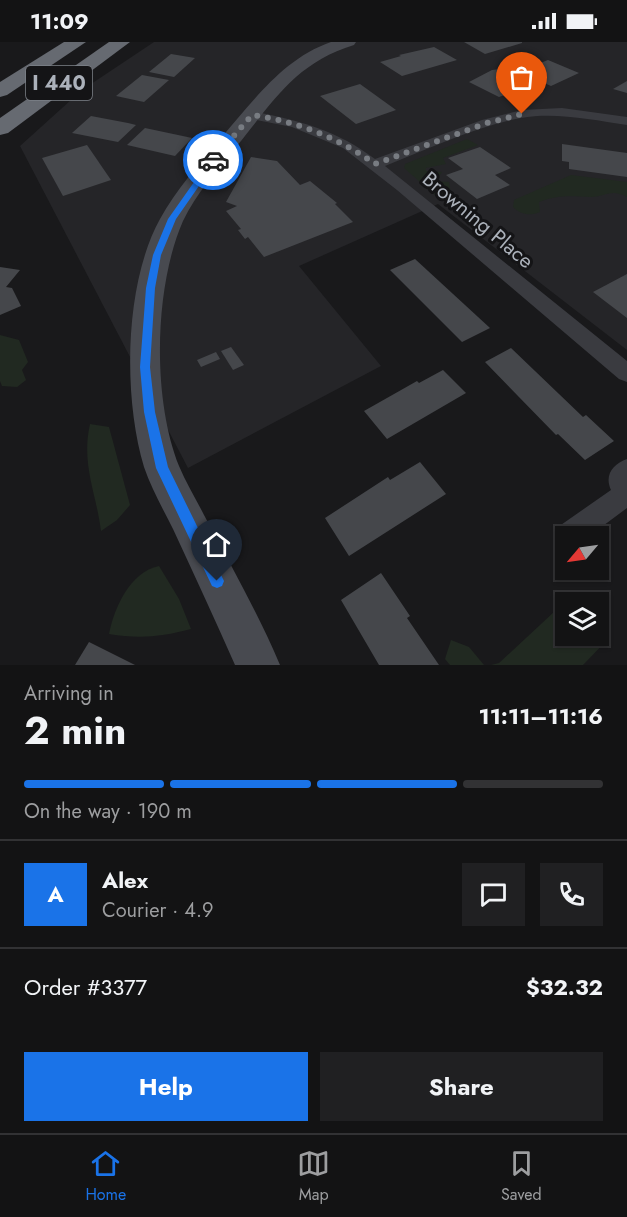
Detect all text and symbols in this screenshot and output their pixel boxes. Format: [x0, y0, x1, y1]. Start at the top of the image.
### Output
text: 11:09 [30, 5, 89, 37]
pin [496, 52, 547, 114]
icon: bag [505, 61, 538, 94]
road number: I 440 [26, 66, 92, 100]
courier [183, 130, 243, 190]
icon: car [197, 144, 230, 177]
street label: Browning Place [416, 164, 540, 276]
pin [191, 519, 242, 581]
north arrow [555, 526, 609, 580]
map controls [555, 526, 609, 646]
icon: home [200, 528, 233, 561]
button: layers [555, 592, 609, 646]
text: Arriving in [24, 679, 114, 708]
text: 11:11–11:16 [478, 700, 603, 732]
text: 2 min [24, 702, 126, 759]
text: On the way · 190 m [24, 797, 192, 826]
button: chat [462, 863, 525, 926]
button: phone [540, 863, 603, 926]
text: Alex [102, 864, 148, 896]
text: A [47, 878, 64, 910]
text: Courier · 4.9 [102, 896, 214, 925]
text: Order #3377 [24, 971, 147, 1003]
text: $32.32 [526, 971, 603, 1003]
button: Help [24, 1052, 308, 1121]
button: Share [320, 1052, 603, 1121]
tab: Home [85, 1147, 126, 1206]
tab: Map [297, 1147, 330, 1206]
tab: Saved [501, 1147, 542, 1206]

